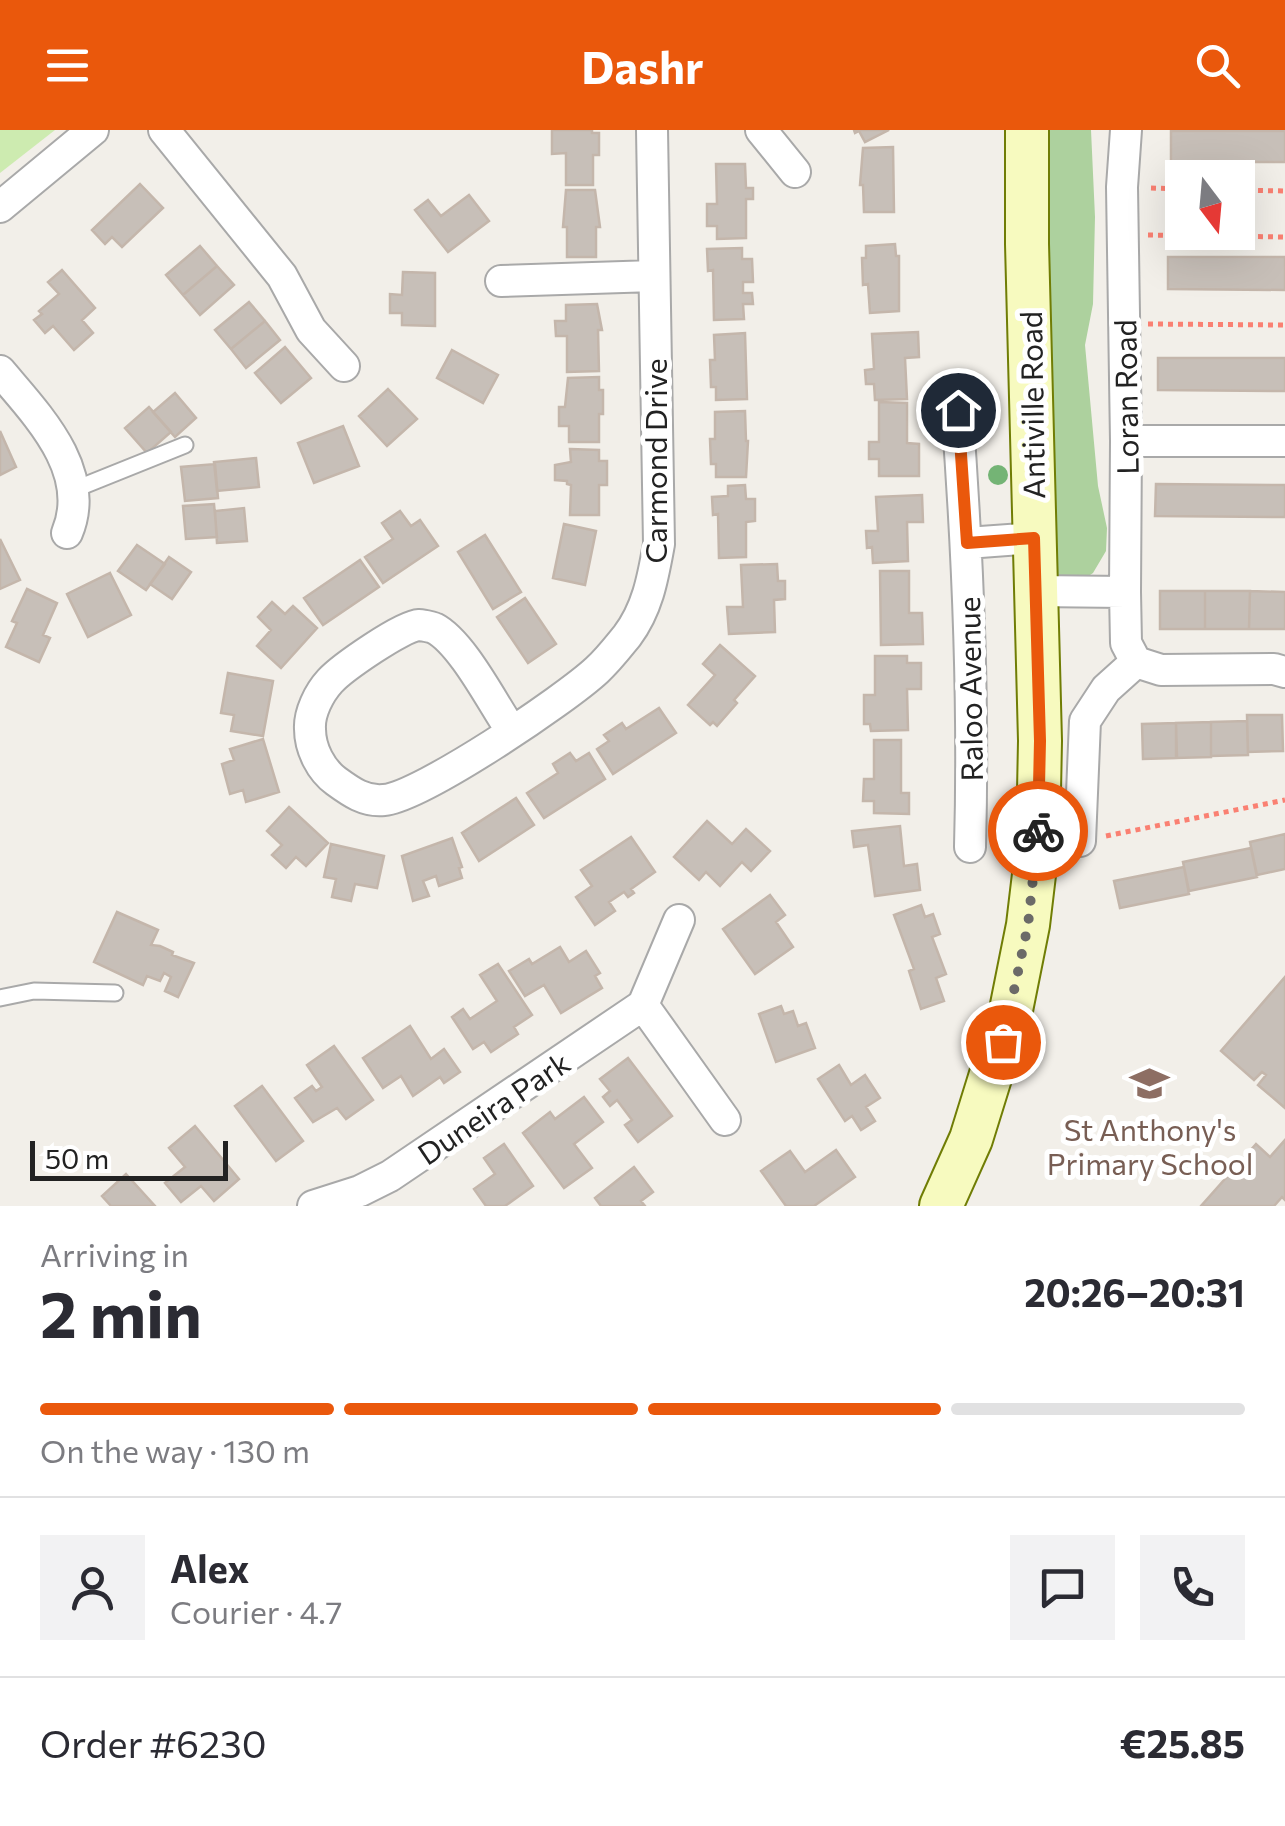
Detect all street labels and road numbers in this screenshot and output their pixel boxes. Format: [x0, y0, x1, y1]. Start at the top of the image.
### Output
street label: Antiville Road [1011, 311, 1051, 499]
street label: Loran Road [1105, 319, 1145, 475]
street label: Carmond Drive [636, 358, 673, 564]
street label: Raloo Avenue [949, 596, 989, 782]
street label: Duneira Park [410, 1043, 576, 1171]

